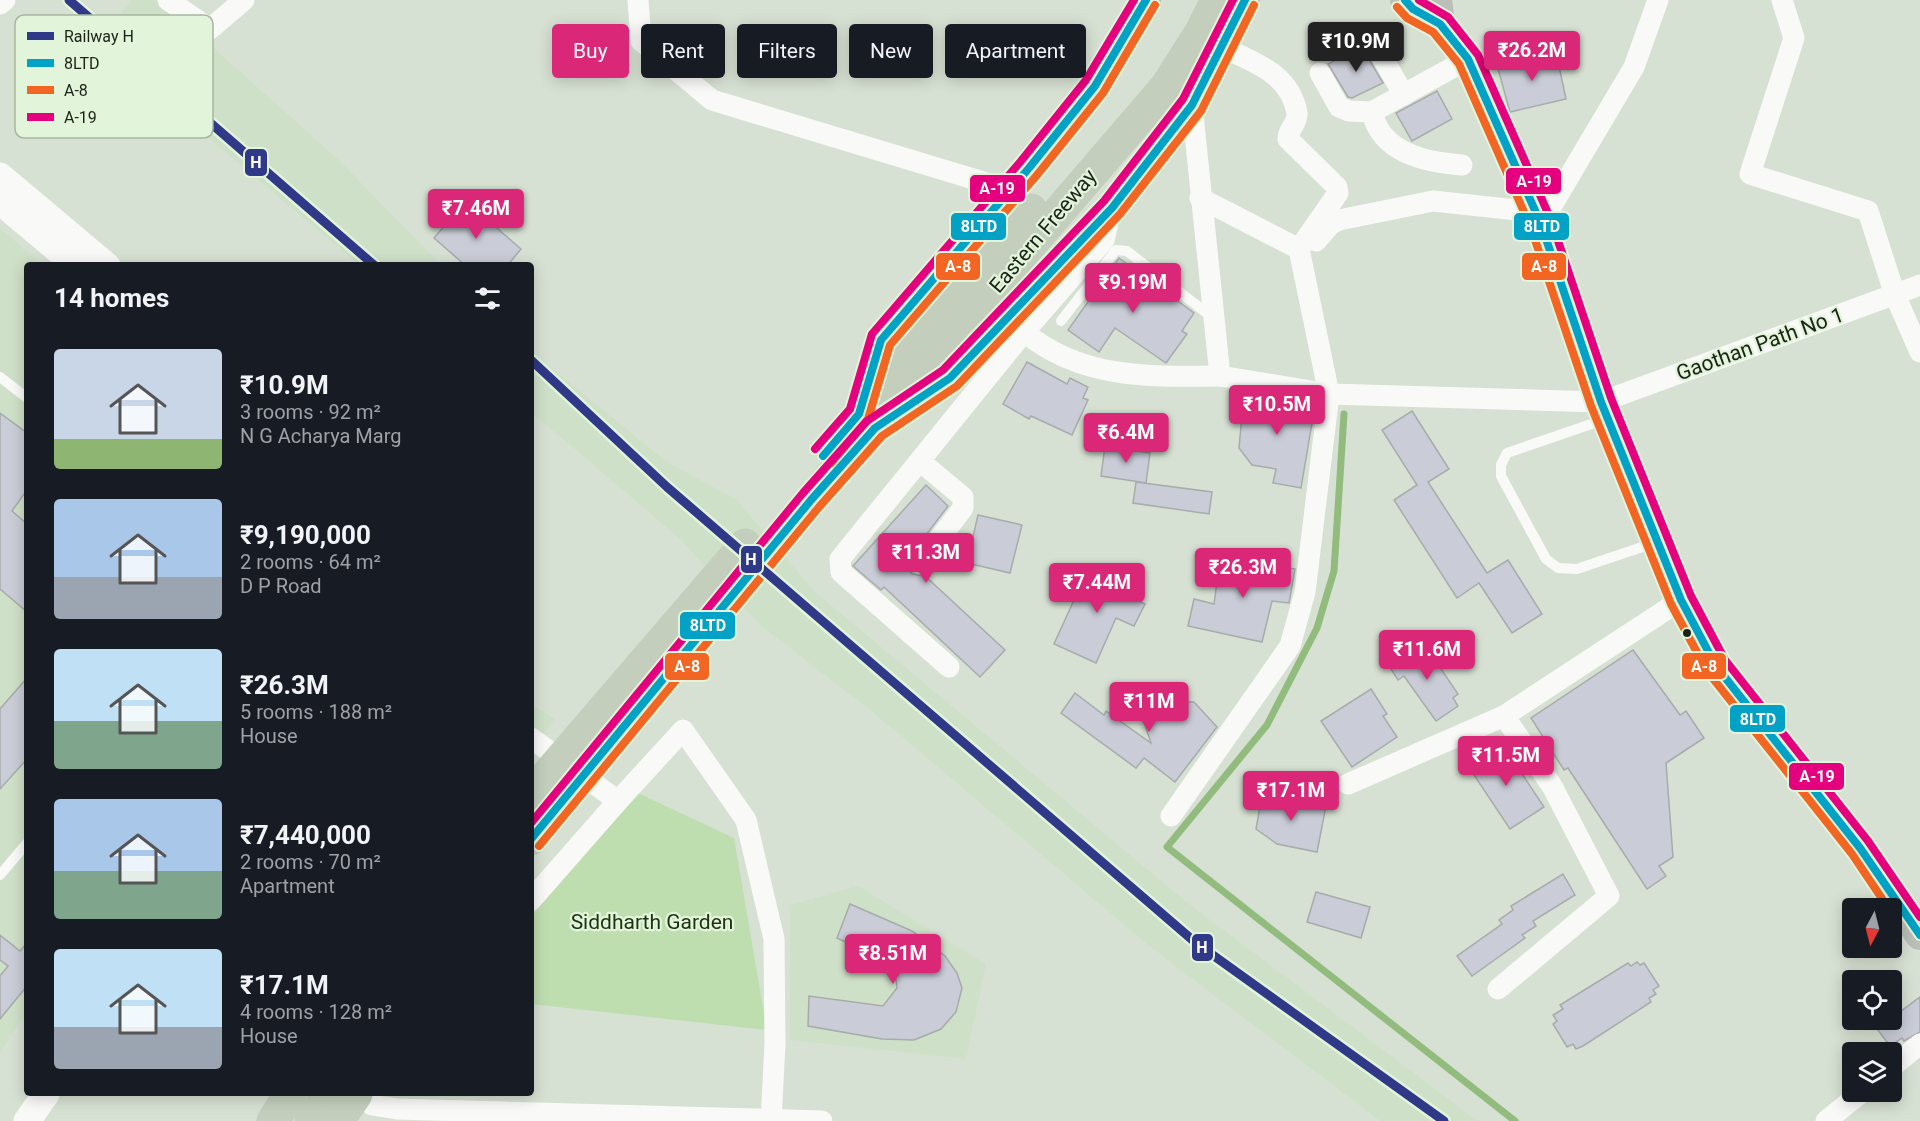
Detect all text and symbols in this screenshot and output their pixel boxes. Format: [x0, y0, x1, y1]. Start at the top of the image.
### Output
legend [15, 15, 213, 138]
pin: ₹10.9M [1307, 22, 1405, 73]
chip: Buy [552, 24, 629, 78]
chip: Rent [641, 24, 725, 78]
chip: Filters [737, 24, 837, 78]
chip: New [849, 24, 933, 78]
chip: Apartment [945, 24, 1086, 78]
text: Railway H [64, 27, 134, 46]
text: ₹10.9M [1322, 29, 1390, 53]
pin: ₹26.2M [1483, 31, 1581, 82]
text: ₹26.2M [1498, 38, 1566, 62]
text: 8LTD [64, 54, 100, 73]
text: A-8 [64, 81, 88, 100]
text: A-19 [64, 108, 97, 127]
line badge: H [244, 148, 268, 177]
text: H [250, 153, 262, 172]
street label: Eastern Freeway [984, 164, 1102, 298]
line badge: A-19 [1505, 167, 1562, 195]
text: A-19 [1516, 172, 1552, 191]
line badge: A-19 [969, 174, 1026, 203]
text: A-19 [979, 179, 1015, 198]
pin: ₹7.46M [427, 189, 525, 240]
text: ₹7.46M [442, 196, 510, 220]
line badge: 8LTD [950, 212, 1007, 241]
line badge: 8LTD [1513, 212, 1570, 241]
text: 8LTD [961, 217, 997, 236]
text: 8LTD [1524, 217, 1560, 236]
line badge: A-8 [935, 252, 981, 281]
line badge: A-8 [1521, 252, 1567, 281]
text: A-8 [945, 257, 971, 276]
text: A-8 [1531, 257, 1557, 276]
pin: ₹9.19M [1084, 263, 1182, 314]
text: ₹9.19M [1099, 270, 1167, 294]
icon: filters [471, 282, 504, 315]
text: 14 homes [54, 283, 169, 313]
street label: Gaothan Path No 1 [1673, 303, 1847, 385]
text: ₹10.9M [240, 370, 329, 400]
icon: home [102, 373, 174, 445]
pin: ₹10.5M [1228, 385, 1326, 436]
text: ₹10.5M [1243, 392, 1311, 416]
text: 3 rooms · 92 m² [240, 400, 381, 424]
pin: ₹6.4M [1084, 413, 1168, 464]
text: ₹6.4M [1098, 420, 1154, 444]
text: N G Acharya Marg [240, 424, 402, 448]
text: ₹9,190,000 [240, 520, 371, 550]
icon: home [102, 523, 174, 595]
pin: ₹11.3M [877, 533, 975, 584]
text: ₹11.3M [892, 540, 960, 564]
line badge: H [740, 545, 763, 574]
pin: ₹26.3M [1194, 548, 1292, 599]
text: 2 rooms · 64 m² [240, 550, 381, 574]
text: H [745, 550, 757, 569]
text: ₹26.3M [1209, 555, 1277, 579]
pin: ₹7.44M [1048, 563, 1146, 614]
text: ₹7.44M [1063, 570, 1131, 594]
text: D P Road [240, 574, 322, 598]
line badge: 8LTD [679, 611, 736, 640]
text: 8LTD [690, 616, 726, 635]
unlabelled marker [1681, 627, 1693, 639]
pin: ₹11.6M [1378, 630, 1476, 681]
text: ₹11.6M [1393, 637, 1461, 661]
line badge: A-8 [664, 652, 710, 681]
line badge: A-8 [1681, 652, 1727, 680]
text: A-8 [674, 657, 700, 676]
text: A-8 [1691, 657, 1717, 676]
text: ₹26.3M [240, 670, 329, 700]
icon: home [102, 673, 174, 745]
pin: ₹11M [1113, 682, 1185, 733]
text: ₹11M [1124, 689, 1174, 713]
text: 5 rooms · 188 m² [240, 700, 392, 724]
line badge: 8LTD [1729, 704, 1786, 733]
text: 8LTD [1740, 710, 1776, 729]
text: House [240, 724, 298, 748]
pin: ₹11.5M [1457, 736, 1555, 787]
text: ₹11.5M [1472, 743, 1540, 767]
line badge: A-19 [1788, 762, 1845, 791]
text: A-19 [1799, 767, 1835, 786]
pin: ₹17.1M [1242, 771, 1340, 822]
text: ₹17.1M [1257, 778, 1325, 802]
text: ₹7,440,000 [240, 820, 371, 850]
icon: home [102, 823, 174, 895]
text: 2 rooms · 70 m² [240, 850, 381, 874]
text: Apartment [240, 874, 335, 898]
north arrow [1842, 898, 1902, 958]
map controls [1842, 898, 1902, 1102]
park label: Siddharth Garden [571, 910, 733, 934]
line badge: H [1191, 933, 1214, 962]
pin: ₹8.51M [844, 934, 942, 985]
text: H [1196, 938, 1208, 957]
text: ₹8.51M [859, 941, 927, 965]
text: ₹17.1M [240, 970, 329, 1000]
button: locate [1842, 970, 1902, 1030]
icon: home [102, 973, 174, 1045]
text: 4 rooms · 128 m² [240, 1000, 392, 1024]
text: House [240, 1024, 298, 1048]
button: layers [1842, 1042, 1902, 1102]

